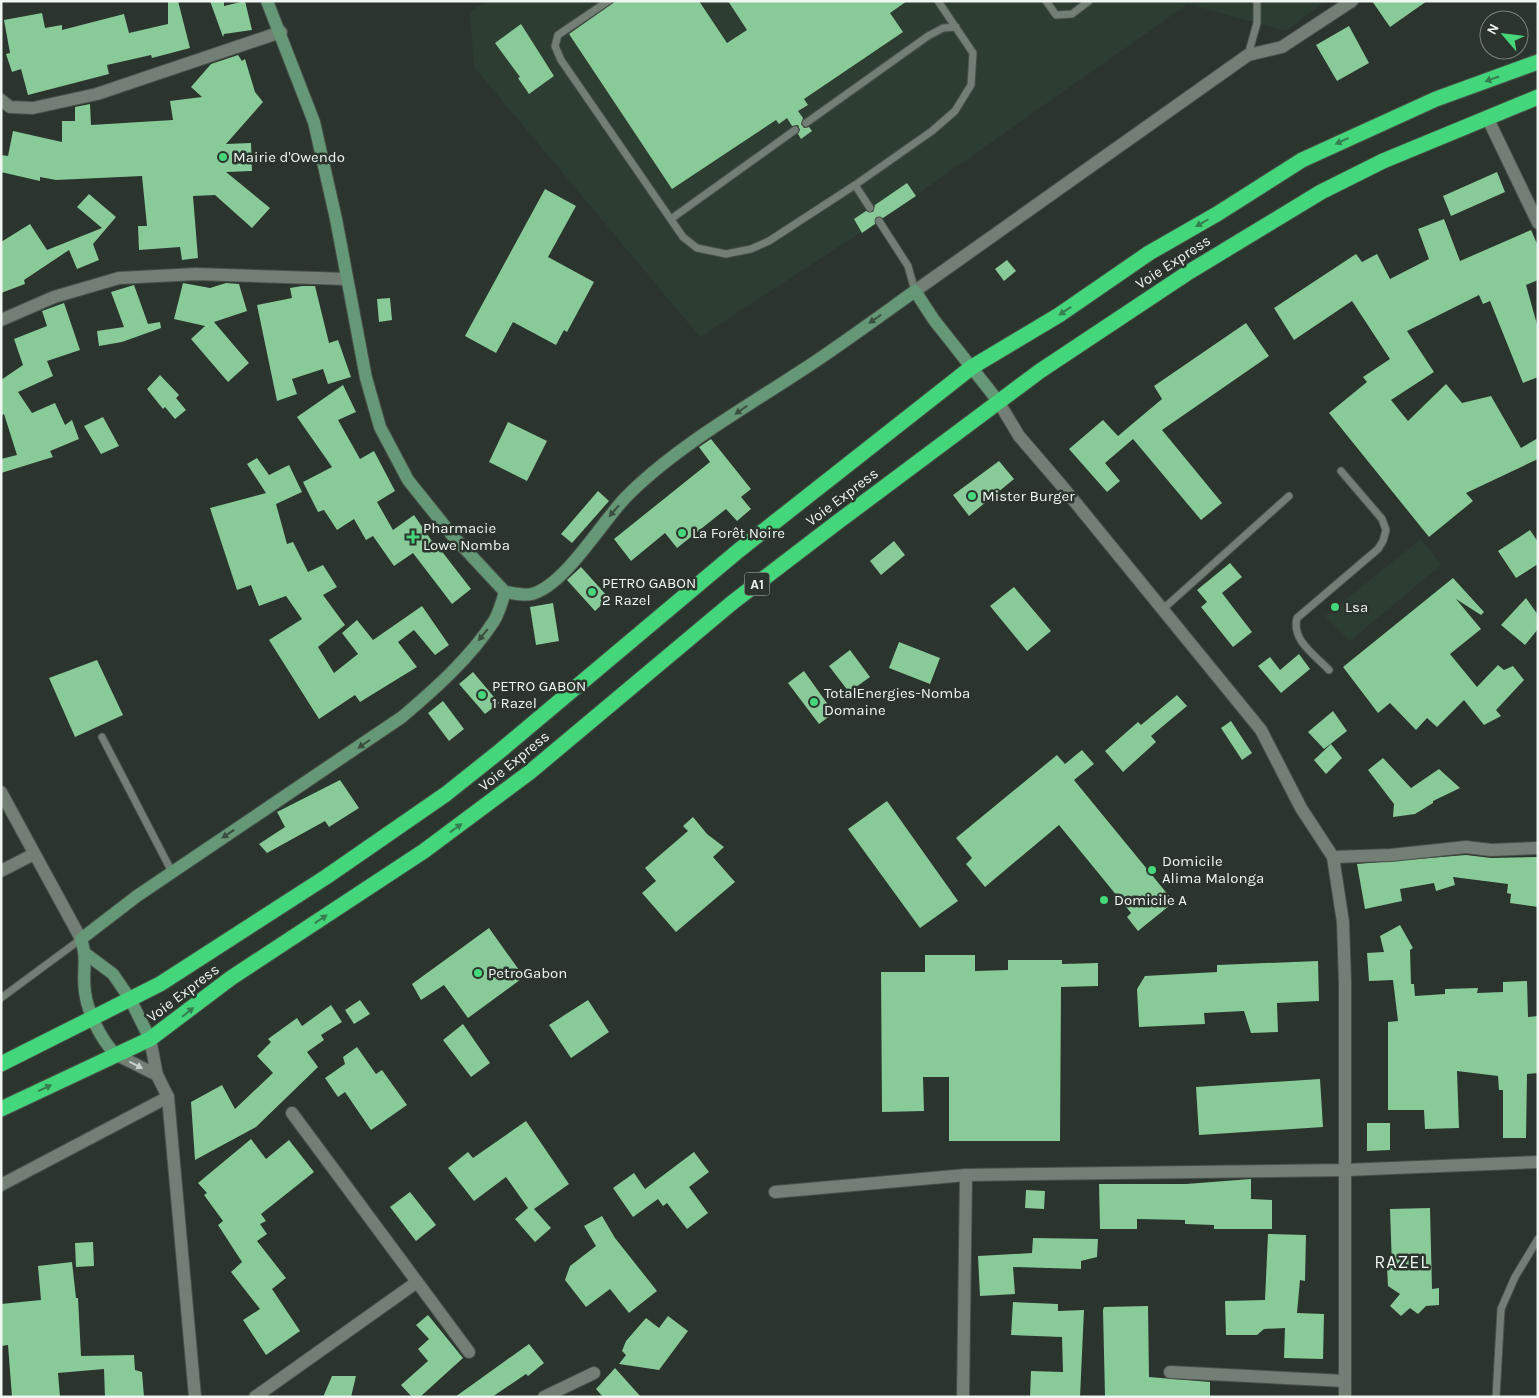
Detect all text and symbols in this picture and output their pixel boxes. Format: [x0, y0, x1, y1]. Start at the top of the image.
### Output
north arrow [1479, 10, 1529, 60]
text: N [1483, 21, 1503, 38]
one-way arrow [1484, 75, 1499, 83]
one-way arrow [1335, 137, 1349, 145]
place label: Mairie d'Owendo [233, 148, 345, 166]
marker: Mairie d'Owendo [217, 151, 229, 163]
one-way arrow [1194, 219, 1209, 227]
street label: Voie Express [1132, 231, 1214, 293]
one-way arrow [1058, 306, 1072, 315]
one-way arrow [868, 314, 882, 324]
one-way arrow [734, 405, 748, 415]
street label: Voie Express [802, 464, 882, 530]
place label: Mister Burger [982, 487, 1075, 505]
marker: Mister Burger [966, 490, 978, 502]
one-way arrow [609, 505, 620, 517]
place label: Pharmacie Lowe Nomba [423, 519, 510, 554]
place label: La Forêt Noire [692, 524, 785, 542]
marker: La Forêt Noire [676, 527, 688, 539]
marker: Pharmacie Lowe Nomba [407, 531, 419, 543]
road number: A1 [744, 572, 770, 596]
place label: PETRO GABON 2 Razel [602, 574, 696, 609]
marker: PETRO GABON 2 Razel [586, 586, 598, 598]
place label: Lsa [1345, 598, 1368, 616]
marker: Lsa [1329, 601, 1341, 613]
one-way arrow [478, 628, 489, 641]
place label: PETRO GABON 1 Razel [492, 677, 586, 712]
place label: TotalEnergies-Nomba Domaine [824, 684, 970, 719]
marker: PETRO GABON 1 Razel [476, 689, 488, 701]
marker: TotalEnergies-Nomba Domaine [808, 696, 820, 708]
street label: Voie Express [475, 727, 553, 795]
one-way arrow [357, 739, 371, 749]
one-way arrow [449, 823, 463, 833]
one-way arrow [222, 829, 235, 839]
place label: Domicile Alima Malonga [1162, 852, 1264, 887]
marker: Domicile Alima Malonga [1146, 864, 1158, 876]
place label: Domicile A [1114, 891, 1187, 909]
marker: Domicile A [1098, 894, 1110, 906]
one-way arrow [315, 915, 328, 924]
street label: Voie Express [143, 960, 223, 1026]
place label: PetroGabon [488, 964, 567, 982]
marker: PetroGabon [472, 967, 484, 979]
one-way arrow [181, 1007, 194, 1018]
one-way arrow [129, 1061, 143, 1069]
one-way arrow [38, 1084, 52, 1092]
district label: RAZEL [1374, 1251, 1430, 1273]

